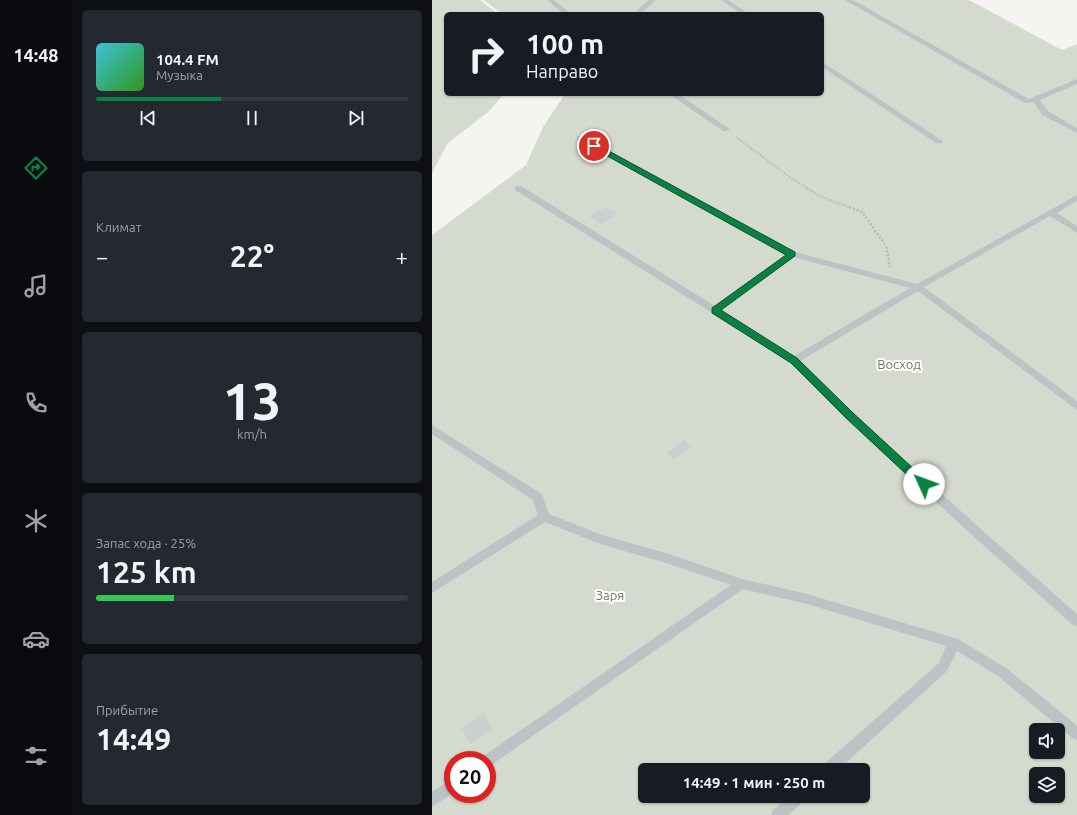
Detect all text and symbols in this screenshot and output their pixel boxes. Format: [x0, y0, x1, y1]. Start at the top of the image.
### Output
icon: right [460, 28, 512, 80]
text: 100 m [526, 28, 604, 59]
text: 14:48 [13, 45, 59, 65]
text: 104.4 FM [156, 51, 219, 68]
text: Направо [526, 61, 598, 81]
text: Музыка [156, 68, 203, 82]
icon: previous [137, 107, 159, 129]
icon: pause [241, 107, 263, 129]
icon: next [345, 107, 367, 129]
pin [577, 129, 611, 163]
icon: arrive [583, 135, 605, 157]
icon: directions [22, 154, 50, 182]
text: Климат [96, 220, 141, 234]
text: 22° [230, 239, 274, 273]
text: − [96, 244, 108, 269]
text: + [396, 244, 408, 269]
icon: music [22, 272, 50, 300]
park label: Восход [877, 357, 921, 371]
text: 13 [223, 372, 281, 430]
icon: phone [22, 389, 50, 417]
text: km/h [237, 427, 267, 441]
position arrow [903, 463, 945, 505]
icon: climate [22, 507, 50, 535]
text: Запас хода · 25% [96, 536, 196, 550]
text: 125 km [96, 555, 197, 589]
park label: Заря [596, 588, 624, 602]
icon: car [22, 625, 50, 653]
text: Прибытие [96, 703, 158, 717]
text: 14:49 [96, 722, 171, 756]
map controls [1029, 723, 1065, 803]
button: sound [1029, 723, 1065, 759]
icon: filters [22, 742, 50, 770]
speed limit sign: 20 [444, 751, 496, 803]
button: layers [1029, 767, 1065, 803]
text: 14:49 · 1 мин · 250 m [683, 774, 825, 791]

